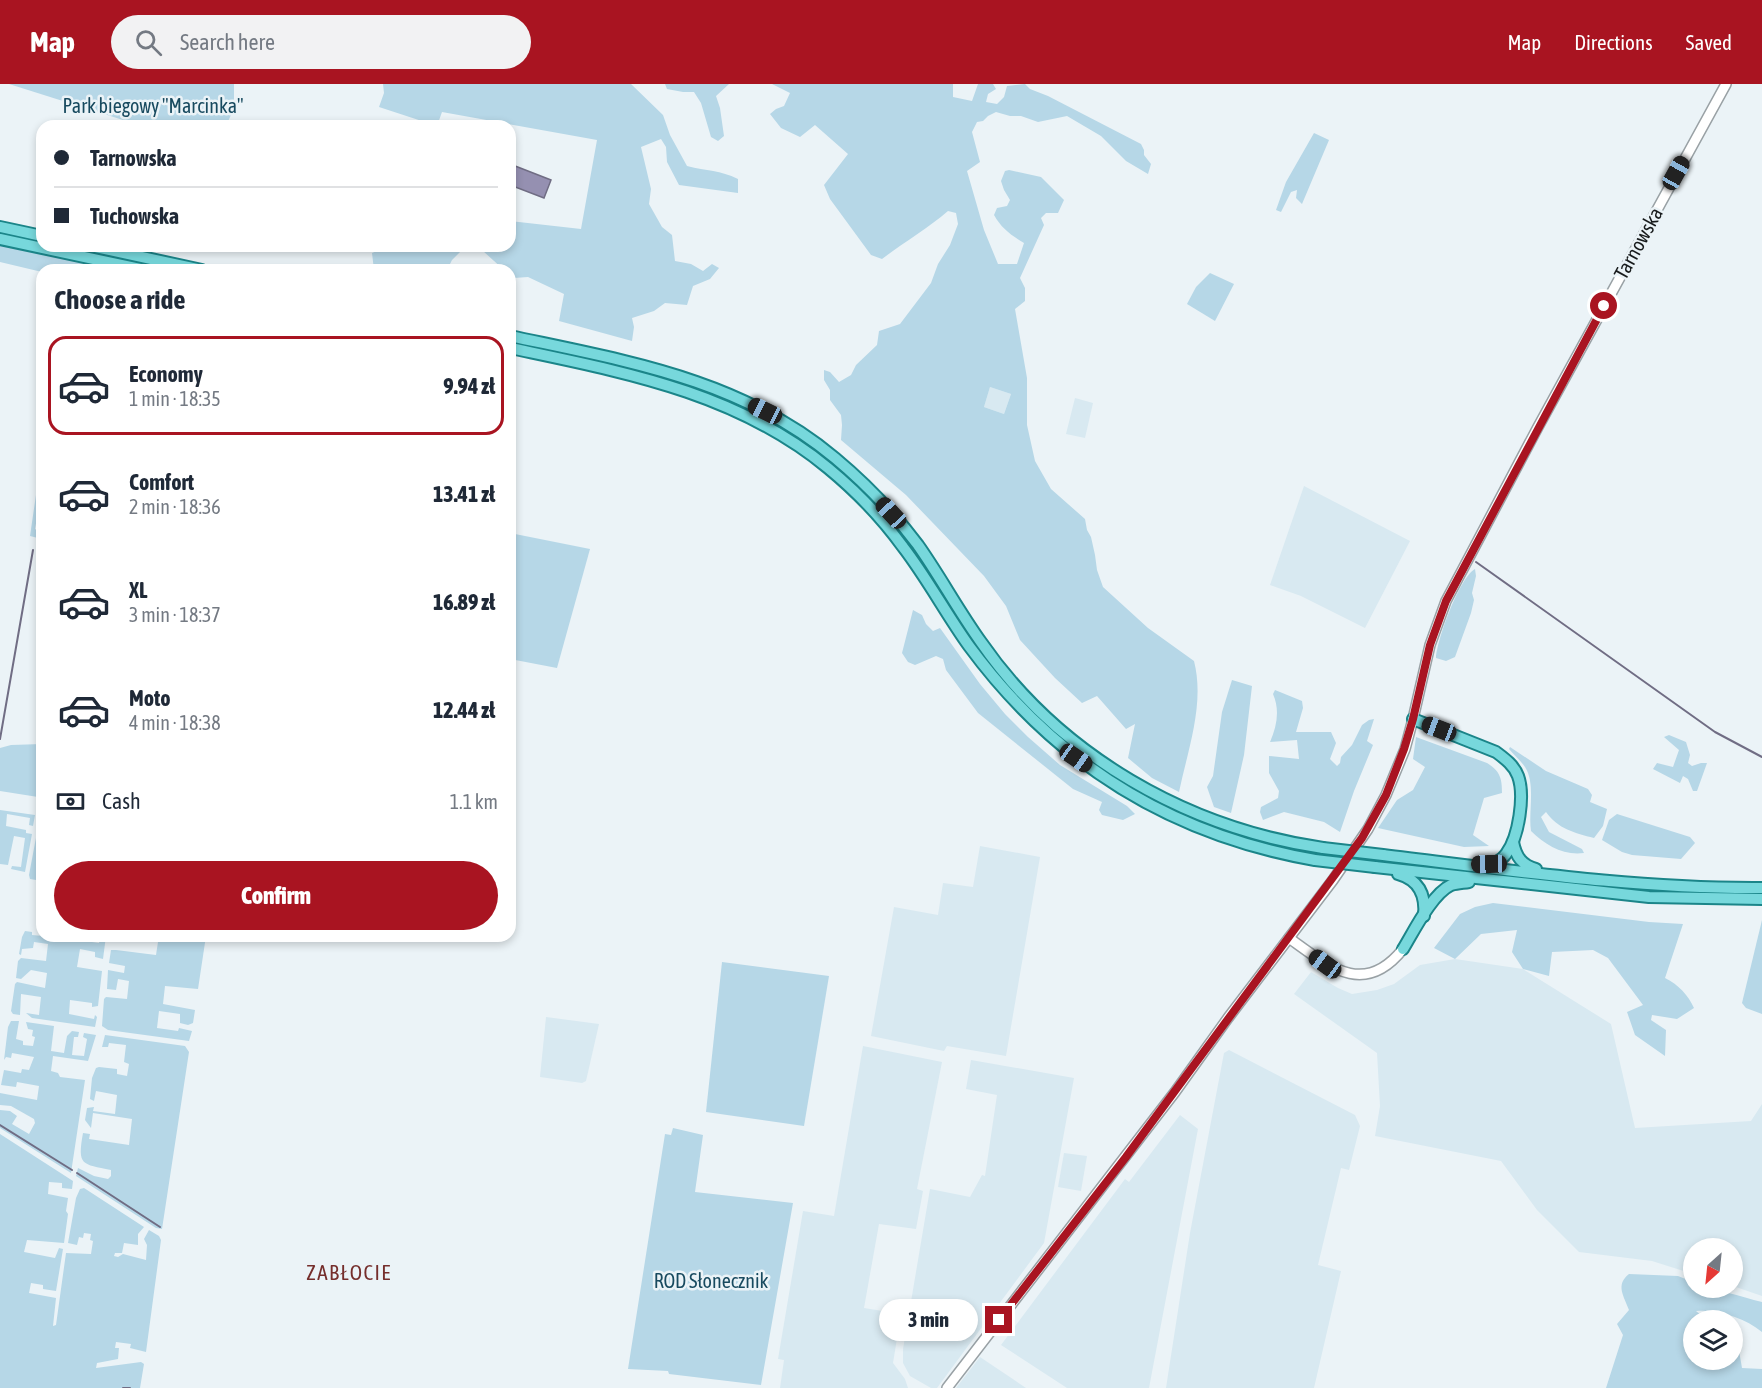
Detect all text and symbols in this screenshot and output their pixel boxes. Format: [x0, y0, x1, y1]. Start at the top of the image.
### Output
search box [111, 15, 531, 69]
text: Map [30, 26, 75, 58]
icon: search [132, 26, 165, 59]
text: Search here [180, 29, 275, 55]
text: Map [1507, 30, 1541, 54]
text: Directions [1574, 30, 1653, 54]
text: Saved [1686, 30, 1732, 54]
park label: Park biegowy "Marcinka" [62, 94, 244, 117]
text: Tarnowska [90, 145, 176, 171]
car [1659, 153, 1693, 193]
text: Tuchowska [90, 203, 179, 229]
street label: Tarnowska [1609, 203, 1667, 283]
text: Choose a ride [54, 284, 186, 315]
route start [1590, 292, 1617, 319]
icon: car [57, 359, 111, 413]
text: Economy [129, 361, 203, 387]
text: 9.94 zł [443, 373, 495, 399]
text: 1 min · 18:35 [129, 387, 221, 410]
car [745, 395, 785, 427]
icon: car [57, 467, 111, 521]
text: Comfort [129, 469, 194, 495]
text: 13.41 zł [433, 481, 495, 507]
car [872, 494, 910, 532]
text: 2 min · 18:36 [129, 495, 221, 518]
icon: car [57, 575, 111, 629]
text: XL [129, 577, 147, 603]
text: 16.89 zł [433, 589, 495, 615]
text: 3 min · 18:37 [129, 603, 221, 626]
icon: car [57, 683, 111, 737]
text: Moto [129, 685, 171, 711]
text: 12.44 zł [433, 697, 495, 723]
text: 4 min · 18:38 [129, 711, 221, 734]
car [1419, 714, 1459, 744]
car [1056, 740, 1096, 776]
icon: cash [54, 785, 87, 818]
text: Cash [102, 788, 141, 814]
text: 1.1 km [450, 790, 498, 813]
car [1471, 855, 1507, 873]
button: Confirm [54, 861, 498, 930]
car [1305, 946, 1345, 982]
north arrow [1683, 1238, 1743, 1298]
map controls [1683, 1238, 1743, 1370]
district label: ZABŁOCIE [306, 1260, 392, 1284]
park label: ROD Słonecznik [654, 1269, 769, 1292]
callout: 3 min [879, 1299, 978, 1341]
route end [985, 1306, 1012, 1333]
text: 3 min [908, 1308, 949, 1331]
button: layers [1683, 1310, 1743, 1370]

